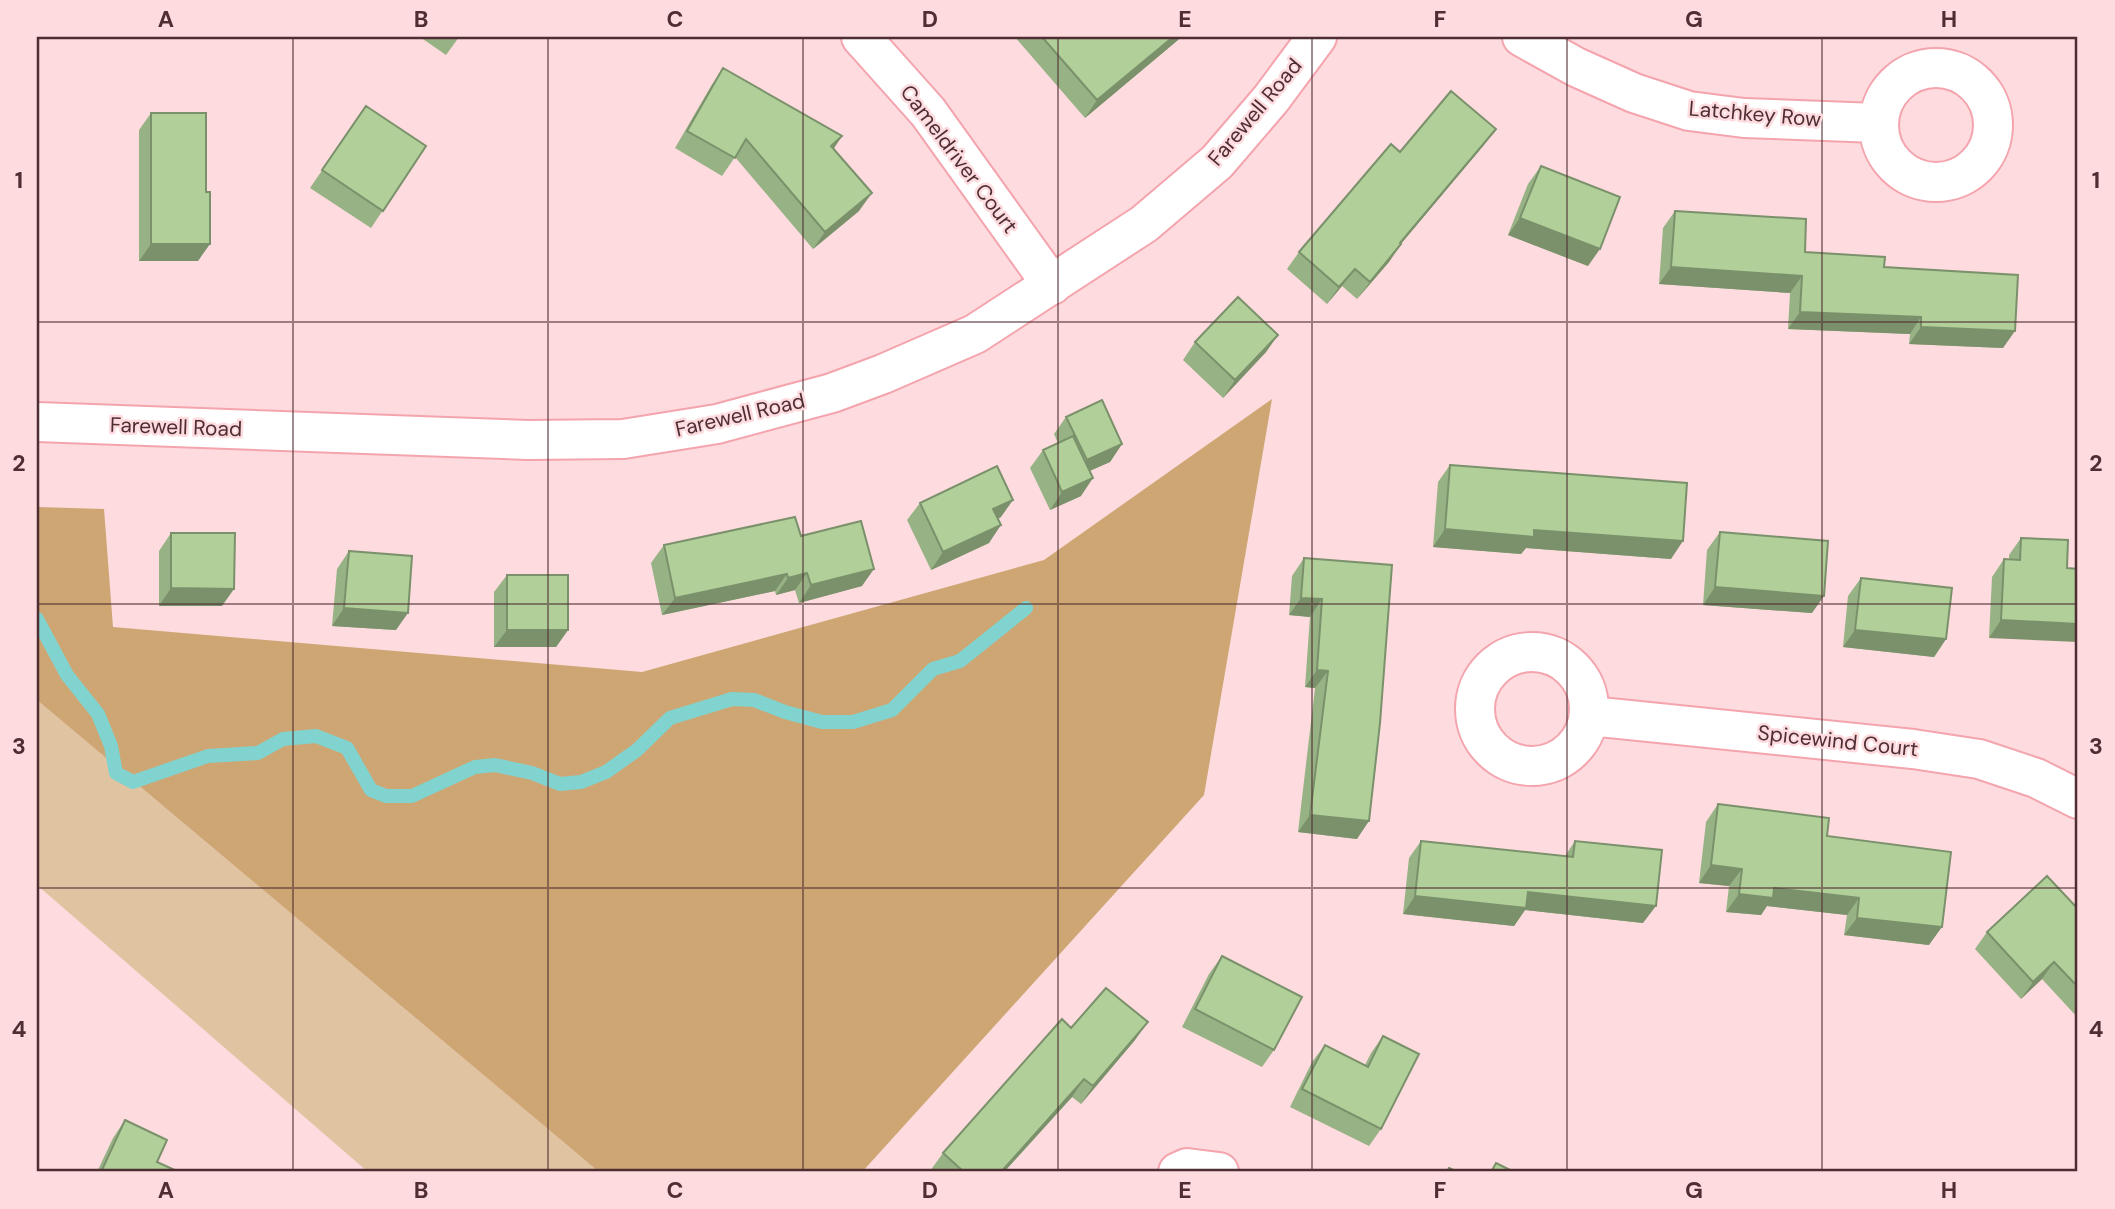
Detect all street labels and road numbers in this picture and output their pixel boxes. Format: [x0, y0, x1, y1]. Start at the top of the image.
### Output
street label: Farewell Road [1202, 52, 1308, 172]
street label: Cameldriver Court [894, 79, 1024, 239]
street label: Latchkey Row [1688, 94, 1822, 134]
street label: Farewell Road [672, 386, 808, 444]
street label: Farewell Road [109, 411, 243, 443]
street label: Spicewind Court [1756, 719, 1920, 763]

